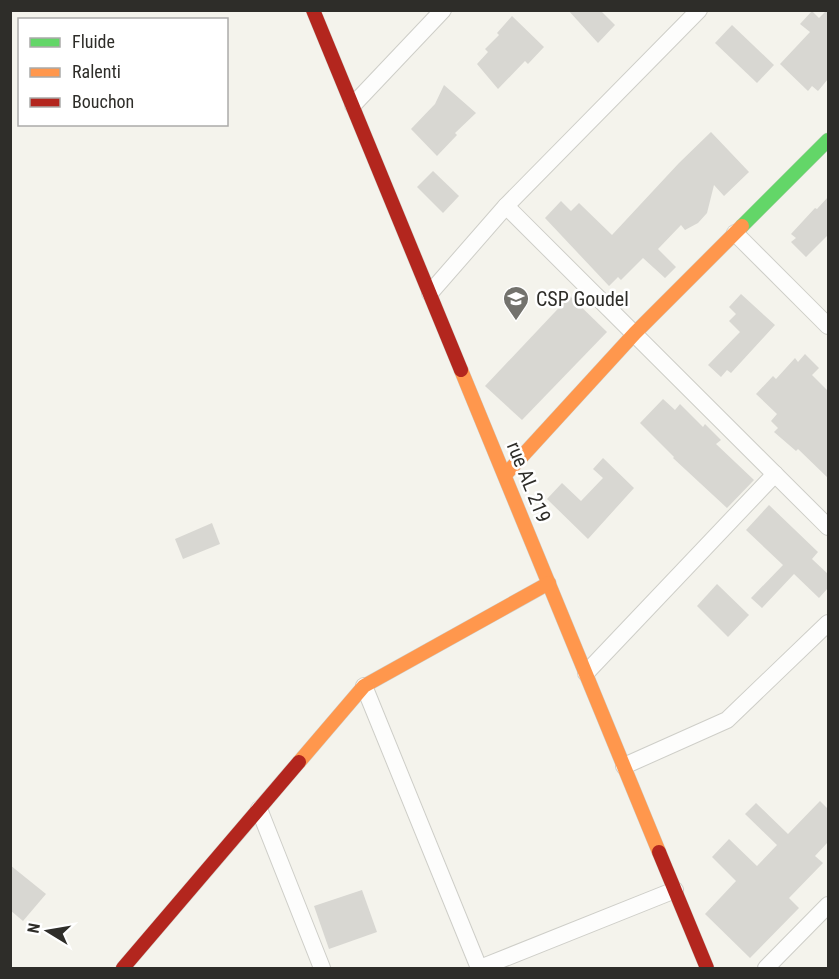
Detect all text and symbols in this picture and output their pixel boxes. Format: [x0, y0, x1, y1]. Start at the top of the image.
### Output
legend [18, 18, 228, 126]
text: Fluide [72, 31, 115, 52]
text: Ralenti [72, 61, 121, 82]
text: Bouchon [72, 91, 134, 112]
school or university icon: CSP Goudel [501, 284, 531, 322]
place label: CSP Goudel [536, 287, 629, 311]
street label: rue AL 219 [502, 438, 556, 526]
north arrow [18, 901, 78, 961]
text: N [24, 922, 44, 935]

